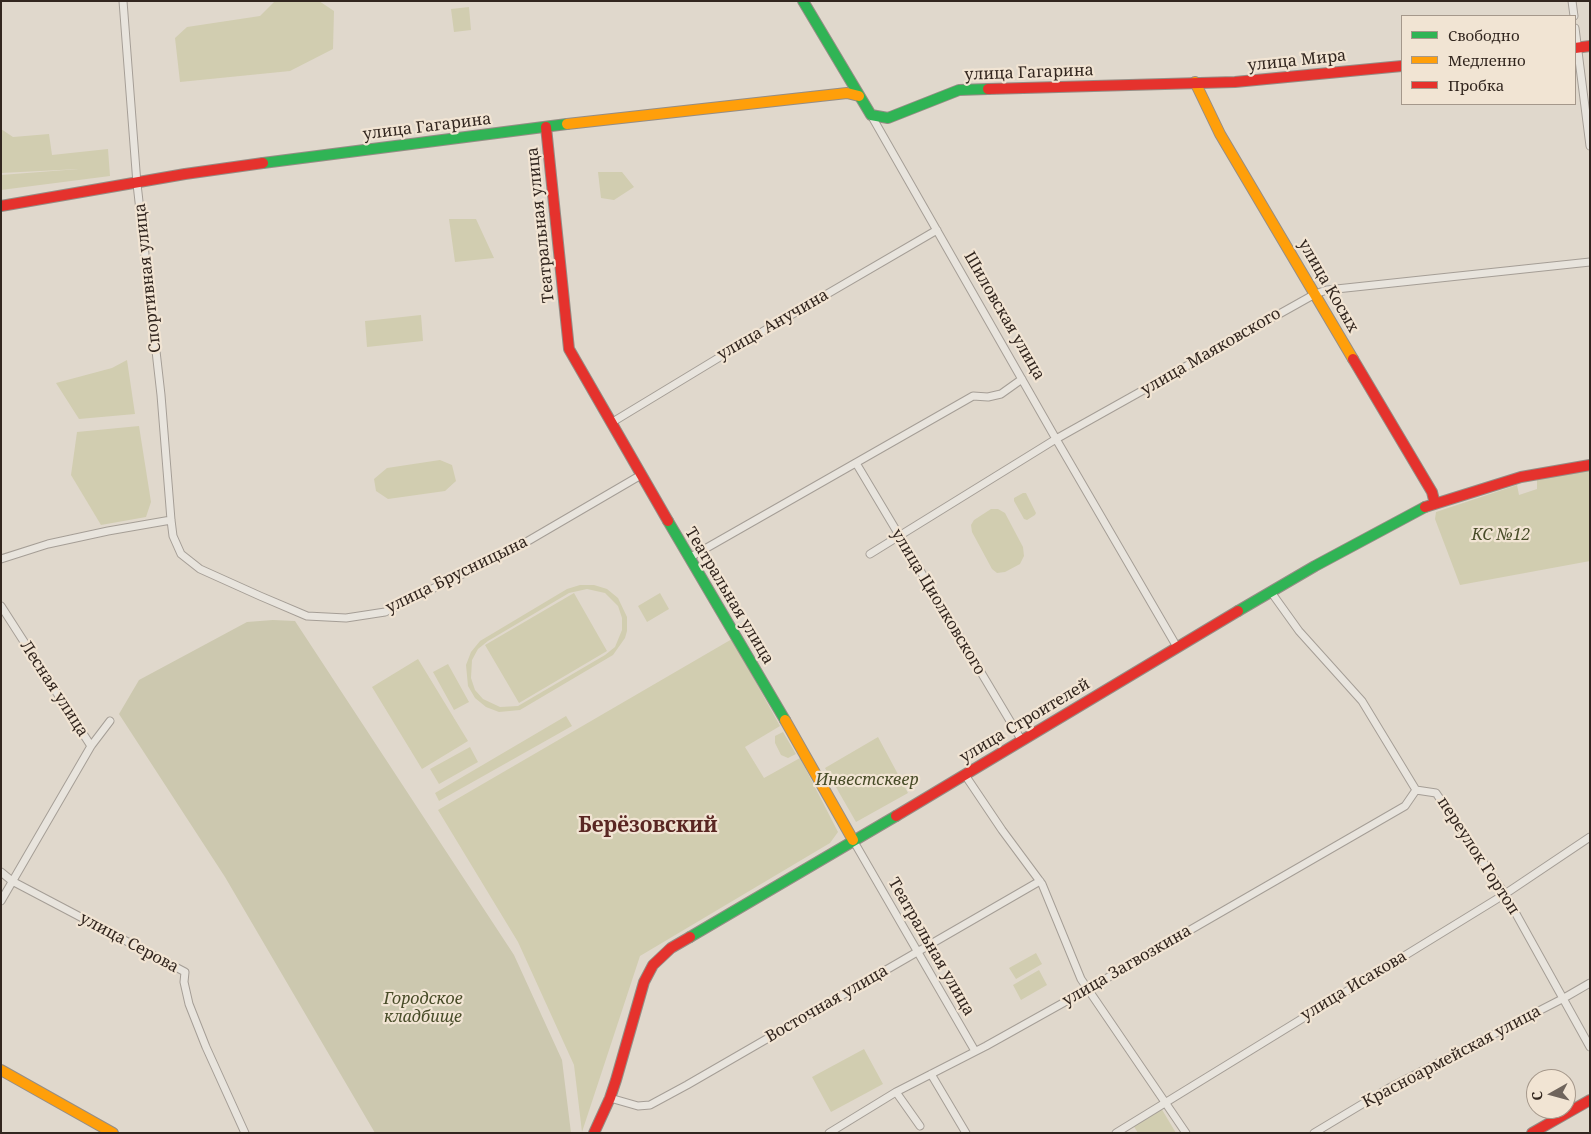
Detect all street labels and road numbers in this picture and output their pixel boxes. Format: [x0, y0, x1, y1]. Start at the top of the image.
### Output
street label: улица Мира [1247, 46, 1347, 76]
street label: улица Гагарина [964, 61, 1094, 85]
street label: улица Гагарина [362, 110, 492, 144]
street label: Театральная улица [523, 146, 559, 304]
street label: Спортивная улица [131, 202, 165, 354]
street label: улица Косых [1294, 236, 1362, 336]
street label: Шиловская улица [959, 248, 1049, 384]
street label: улица Анучина [714, 285, 832, 365]
street label: улица Маяковского [1138, 304, 1284, 400]
street label: Театральная улица [681, 524, 777, 668]
street label: улица Циолковского [887, 525, 989, 679]
street label: улица Брусницына [383, 532, 531, 618]
street label: Лесная улица [16, 637, 92, 741]
street label: улица Строителей [957, 675, 1093, 767]
street label: переулок Гортоп [1433, 794, 1523, 918]
street label: Театральная улица [884, 874, 978, 1020]
street label: улица Серова [76, 909, 182, 977]
street label: улица Загвозкина [1059, 921, 1195, 1011]
street label: улица Исакова [1298, 947, 1410, 1025]
street label: Восточная улица [762, 961, 892, 1047]
street label: Красноармейская улица [1359, 1002, 1545, 1112]

